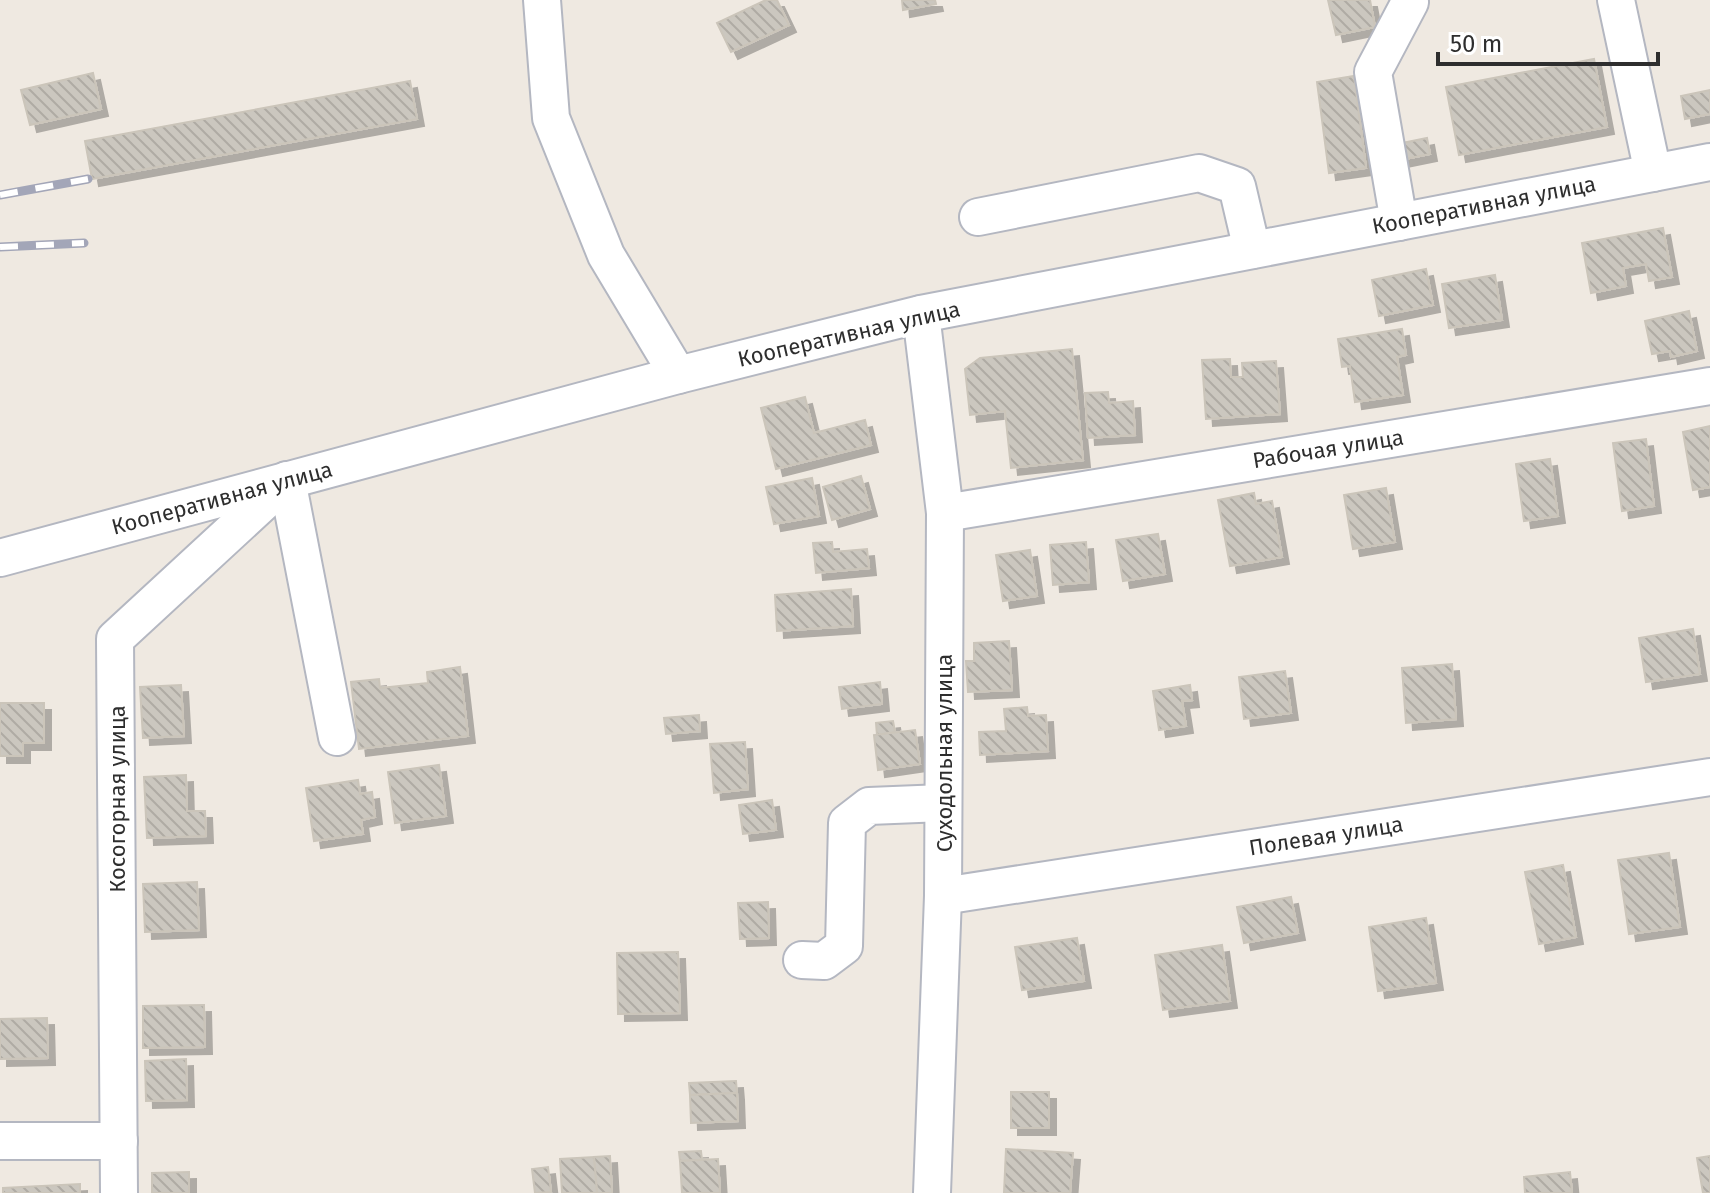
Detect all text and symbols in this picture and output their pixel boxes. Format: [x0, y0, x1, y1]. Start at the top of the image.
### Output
scale bar [1438, 16, 1658, 66]
text: 50 m [1450, 30, 1502, 58]
street label: Кооперативная улица [1370, 170, 1598, 240]
street label: Кооперативная улица [735, 295, 963, 373]
street label: Рабочая улица [1251, 424, 1405, 474]
street label: Кооперативная улица [109, 456, 335, 540]
street label: Суходольная улица [931, 654, 958, 852]
street label: Косогорная улица [104, 705, 131, 893]
street label: Полевая улица [1247, 810, 1405, 862]

